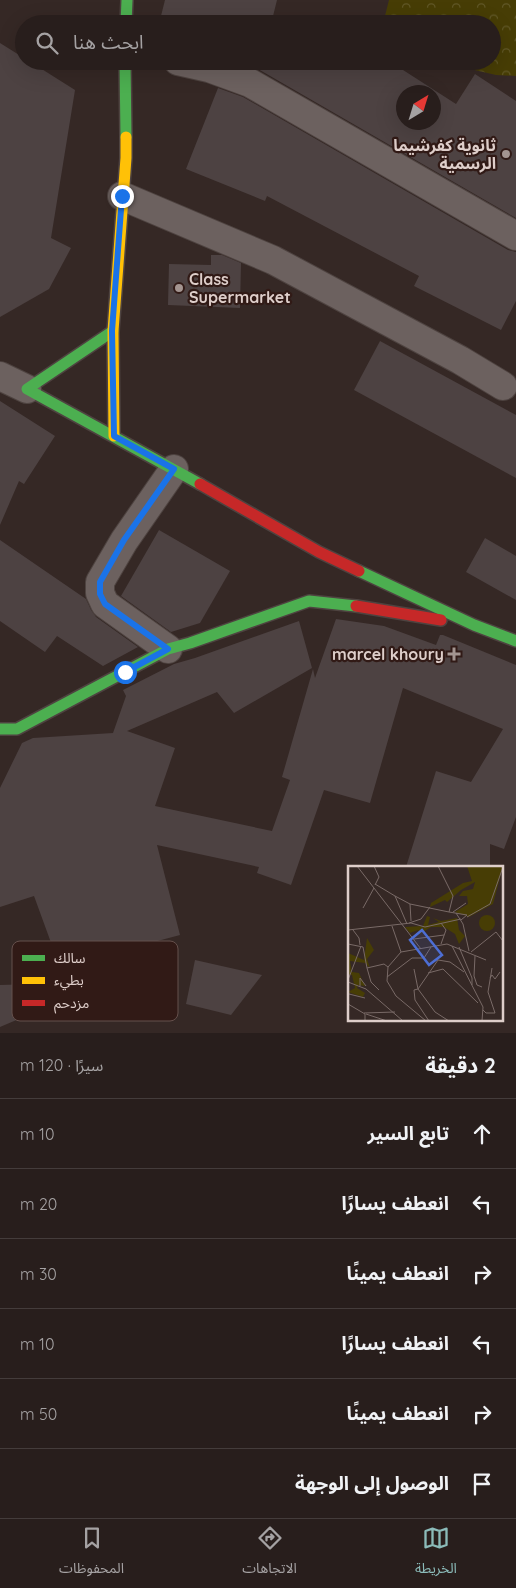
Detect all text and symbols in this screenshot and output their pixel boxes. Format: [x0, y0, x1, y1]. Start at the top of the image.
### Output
search box [15, 15, 501, 70]
icon: search [33, 29, 61, 57]
text: ابحث هنا [73, 30, 144, 54]
north arrow [396, 85, 441, 130]
place label: ثانوية كفرشيما الرسمية [393, 135, 496, 173]
marker: ثانوية كفرشيما الرسمية [500, 148, 512, 160]
route end [111, 185, 134, 208]
place label: Class Supermarket [189, 269, 291, 307]
marker: Class Supermarket [173, 282, 185, 294]
place label: marcel khoury [332, 644, 444, 664]
marker: marcel khoury [448, 648, 460, 660]
route start [114, 661, 137, 684]
inset map [348, 866, 504, 1021]
legend [12, 941, 178, 1021]
text: سالك [54, 949, 86, 967]
text: بطيء [54, 971, 84, 991]
text: مزدحم [54, 994, 89, 1014]
text: 2 دقيقة [425, 1052, 496, 1078]
text: سيرًا · 120 m [20, 1055, 103, 1075]
icon: ahead [468, 1120, 496, 1148]
text: تابع السير [367, 1121, 449, 1145]
text: 10 m [20, 1124, 54, 1144]
icon: left [468, 1190, 496, 1218]
text: انعطف يسارًا [342, 1191, 449, 1215]
text: 20 m [20, 1194, 57, 1214]
icon: right [468, 1260, 496, 1288]
text: انعطف يمينًا [347, 1261, 449, 1285]
text: 30 m [20, 1264, 57, 1284]
icon: left [468, 1330, 496, 1358]
text: انعطف يسارًا [342, 1331, 449, 1355]
text: 10 m [20, 1334, 54, 1354]
icon: right [468, 1400, 496, 1428]
text: انعطف يمينًا [347, 1401, 449, 1425]
text: 50 m [20, 1404, 57, 1424]
icon: arrive [468, 1470, 496, 1498]
text: الوصول إلى الوجهة [295, 1471, 449, 1495]
tab: المحفوظات [59, 1524, 124, 1583]
tab: الاتجاهات [242, 1524, 297, 1583]
tab: الخريطة [415, 1524, 457, 1583]

